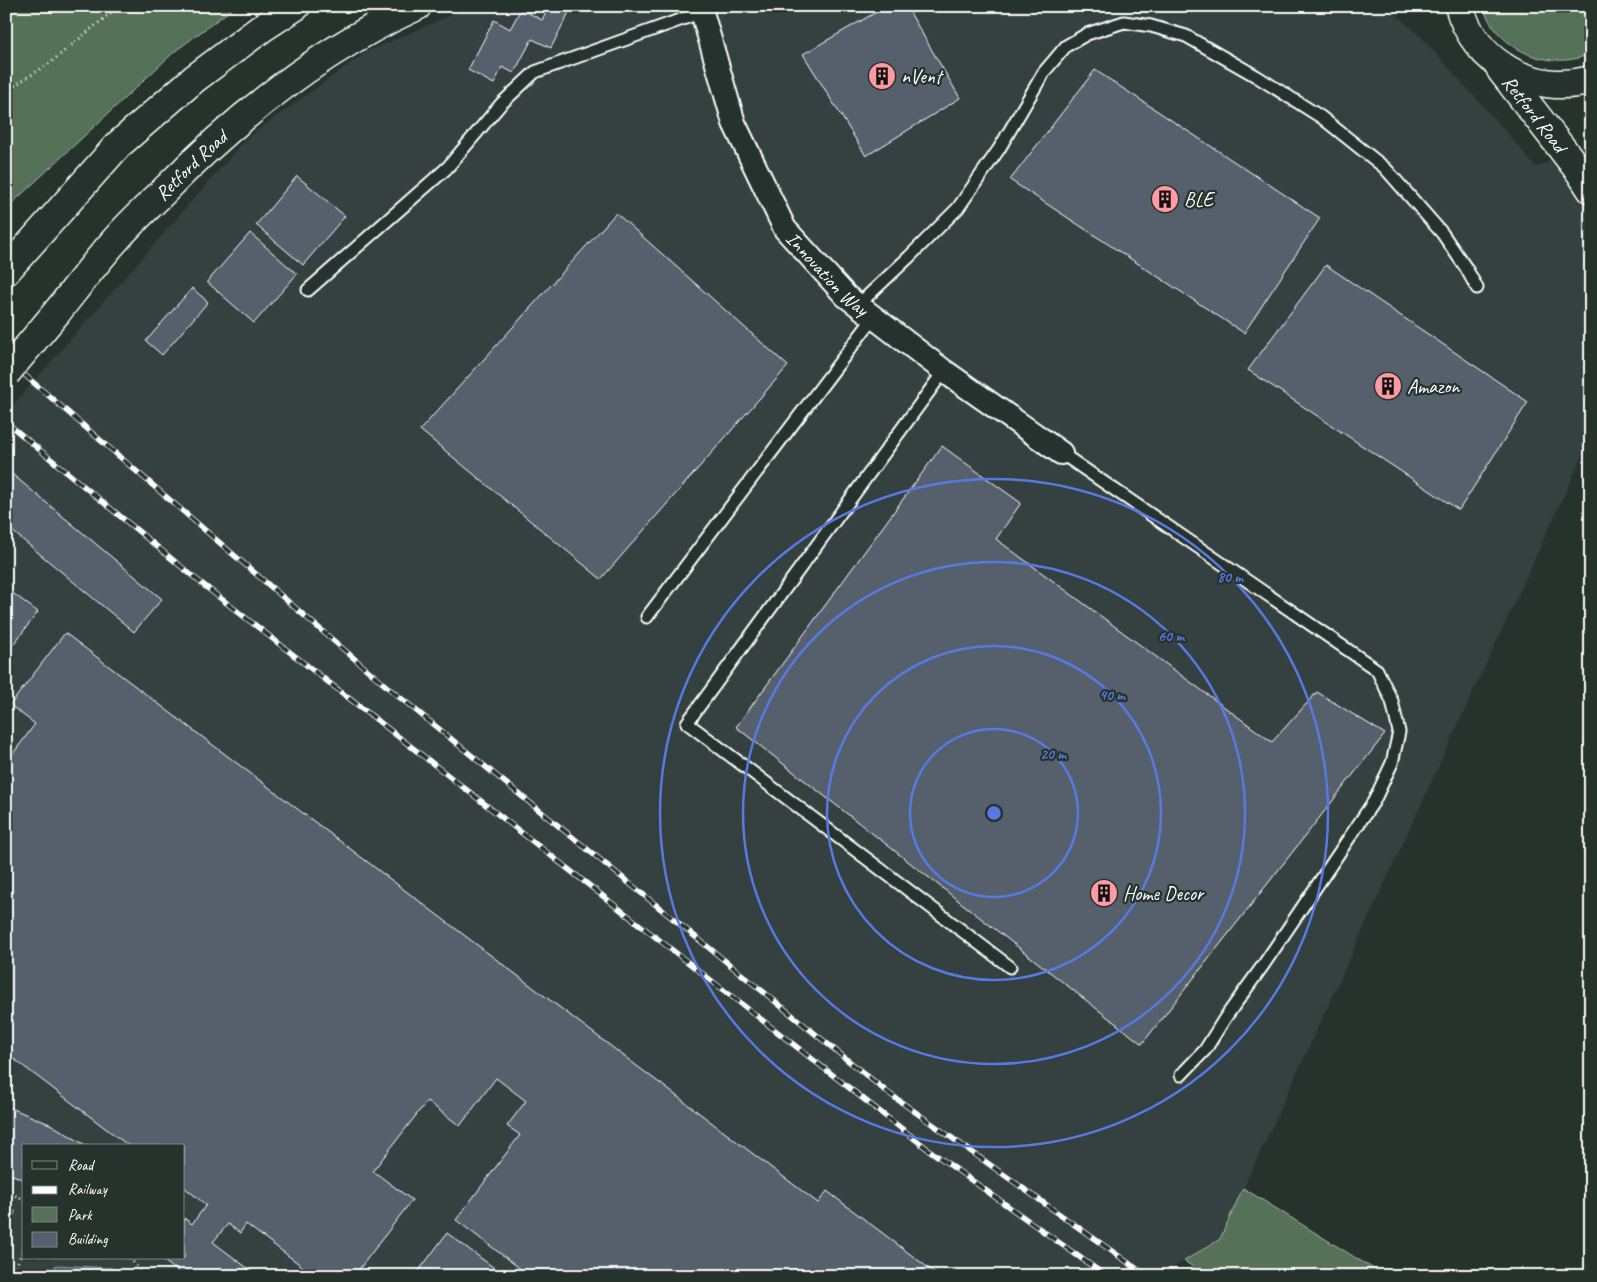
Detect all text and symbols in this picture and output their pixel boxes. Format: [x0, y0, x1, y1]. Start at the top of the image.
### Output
building icon: nVent [867, 61, 897, 91]
place label: nVent [901, 64, 945, 89]
street label: Retford Road [1497, 70, 1574, 160]
street label: Retford Road [150, 123, 235, 206]
building icon: BLE [1150, 184, 1180, 214]
place label: BLE [1184, 187, 1216, 212]
street label: Innovation Way [780, 226, 875, 323]
building icon: Amazon [1373, 371, 1403, 401]
place label: Amazon [1407, 374, 1460, 399]
text: 80 m [1217, 568, 1244, 587]
text: 60 m [1158, 627, 1185, 646]
text: 40 m [1099, 686, 1126, 705]
text: 20 m [1040, 745, 1067, 764]
centre of rings [985, 804, 1003, 822]
building icon: Home Decor [1089, 878, 1119, 908]
place label: Home Decor [1123, 881, 1205, 906]
legend [22, 1144, 185, 1260]
text: Road [68, 1156, 95, 1175]
text: Railway [68, 1180, 109, 1199]
text: Park [68, 1206, 93, 1225]
text: Building [68, 1230, 108, 1249]

